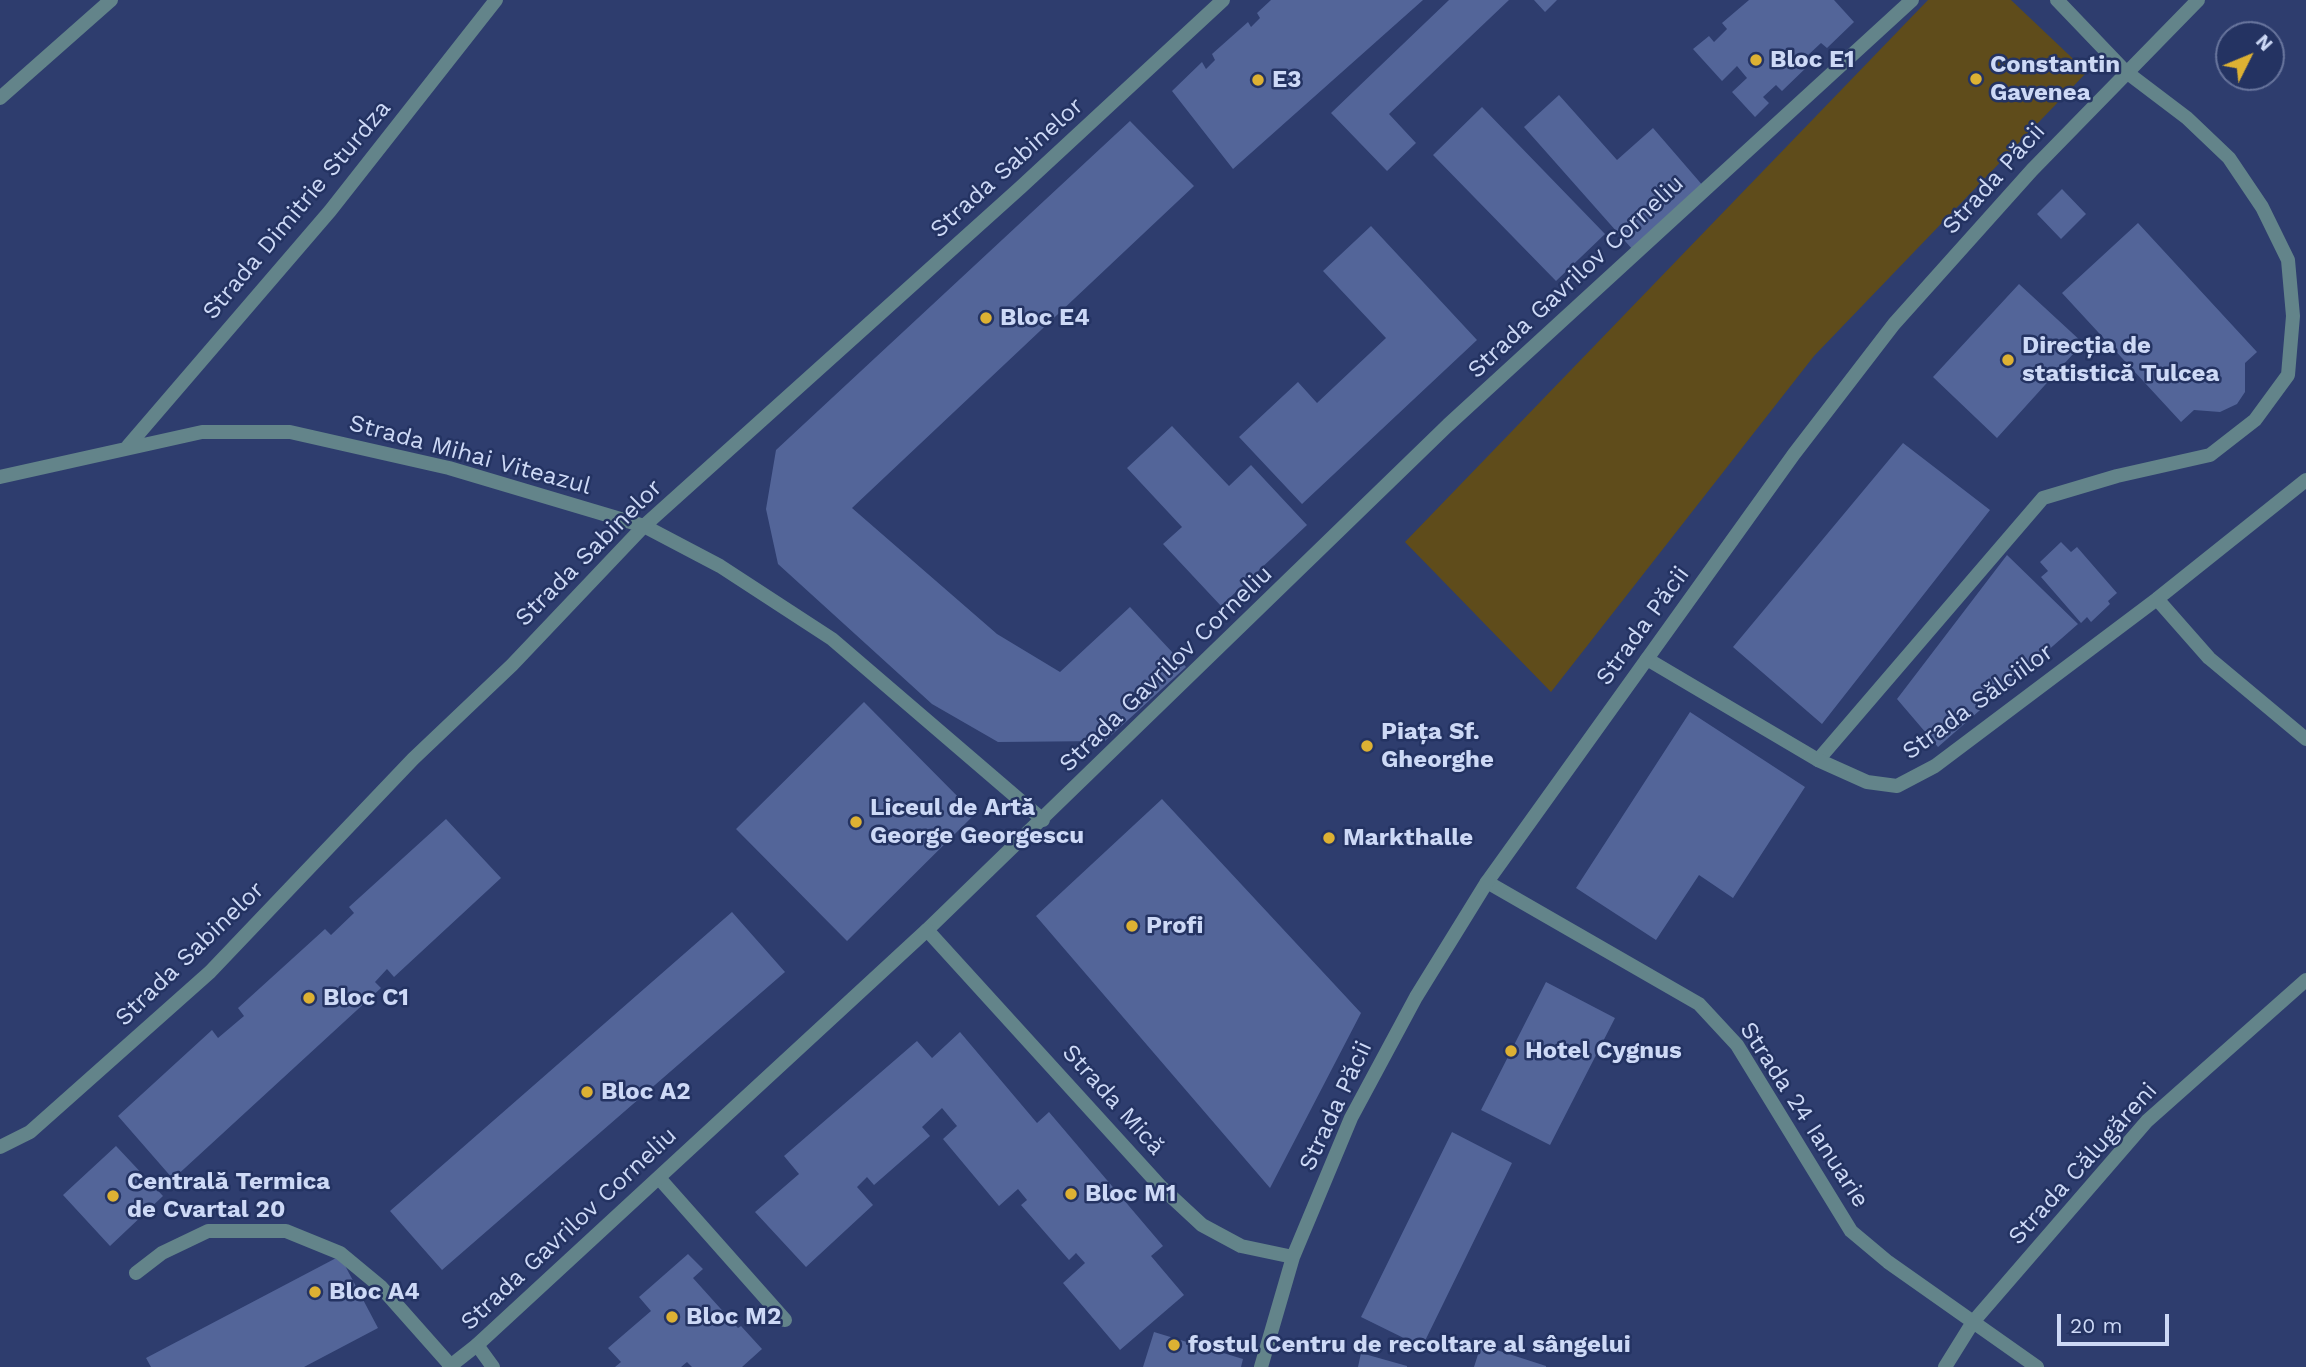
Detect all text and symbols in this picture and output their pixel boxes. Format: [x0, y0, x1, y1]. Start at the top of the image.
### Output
north arrow [2215, 21, 2285, 91]
text: N [2251, 30, 2277, 56]
place label: Bloc E1 [1770, 46, 1855, 74]
place label: Constantin Gavenea [1990, 51, 2120, 107]
marker: Bloc E1 [1748, 52, 1764, 68]
place label: E3 [1272, 66, 1301, 94]
marker: Constantin Gavenea [1968, 71, 1984, 87]
marker: E3 [1250, 72, 1266, 88]
street label: Strada Sabinelor [925, 92, 1089, 244]
street label: Strada Dimitrie Sturdza [197, 94, 397, 326]
street label: Strada Păcii [1937, 117, 2051, 241]
street label: Strada Gavrilov Corneliu [1462, 169, 1690, 385]
place label: Bloc E4 [1000, 304, 1090, 332]
marker: Bloc E4 [978, 310, 994, 326]
place label: Direcția de statistică Tulcea [2022, 332, 2219, 388]
marker: Direcția de statistică Tulcea [2000, 352, 2016, 368]
street label: Strada Mihai Viteazul [346, 409, 594, 501]
street label: Strada Sabinelor [510, 474, 668, 632]
street label: Strada Gavrilov Corneliu [1054, 560, 1278, 778]
street label: Strada Păcii [1590, 561, 1696, 691]
street label: Strada Sălciilor [1897, 638, 2059, 766]
place label: Piața Sf. Gheorghe [1381, 718, 1494, 774]
marker: Piața Sf. Gheorghe [1359, 738, 1375, 754]
place label: Liceul de Artă George Georgescu [870, 794, 1084, 850]
marker: Liceul de Artă George Georgescu [848, 814, 864, 830]
place label: Markthalle [1343, 824, 1473, 852]
marker: Markthalle [1321, 830, 1337, 846]
street label: Strada Sabinelor [110, 876, 270, 1032]
place label: Profi [1146, 912, 1203, 940]
marker: Profi [1124, 918, 1140, 934]
place label: Bloc C1 [323, 984, 409, 1012]
marker: Bloc C1 [301, 990, 317, 1006]
street label: Strada 24 Ianuarie [1733, 1017, 1875, 1213]
street label: Strada Păcii [1293, 1037, 1379, 1175]
place label: Hotel Cygnus [1525, 1037, 1682, 1065]
street label: Strada Mică [1056, 1039, 1170, 1161]
marker: Hotel Cygnus [1503, 1043, 1519, 1059]
street label: Strada Călugăreni [2003, 1077, 2163, 1251]
place label: Bloc A2 [601, 1078, 691, 1106]
marker: Bloc A2 [579, 1084, 595, 1100]
street label: Strada Gavrilov Corneliu [455, 1121, 683, 1337]
place label: Centrală Termica de Cvartal 20 [127, 1168, 330, 1224]
place label: Bloc M1 [1085, 1180, 1176, 1208]
marker: Bloc M1 [1063, 1186, 1079, 1202]
marker: Centrală Termica de Cvartal 20 [105, 1188, 121, 1204]
place label: Bloc A4 [329, 1278, 420, 1306]
marker: Bloc A4 [307, 1284, 323, 1300]
scale bar [2061, 1300, 2173, 1344]
place label: Bloc M2 [686, 1303, 781, 1331]
marker: Bloc M2 [664, 1309, 680, 1325]
text: 20 m [2070, 1313, 2122, 1338]
place label: fostul Centru de recoltare al sângelui [1188, 1331, 1631, 1359]
marker: fostul Centru de recoltare al sângelui [1166, 1337, 1182, 1353]

